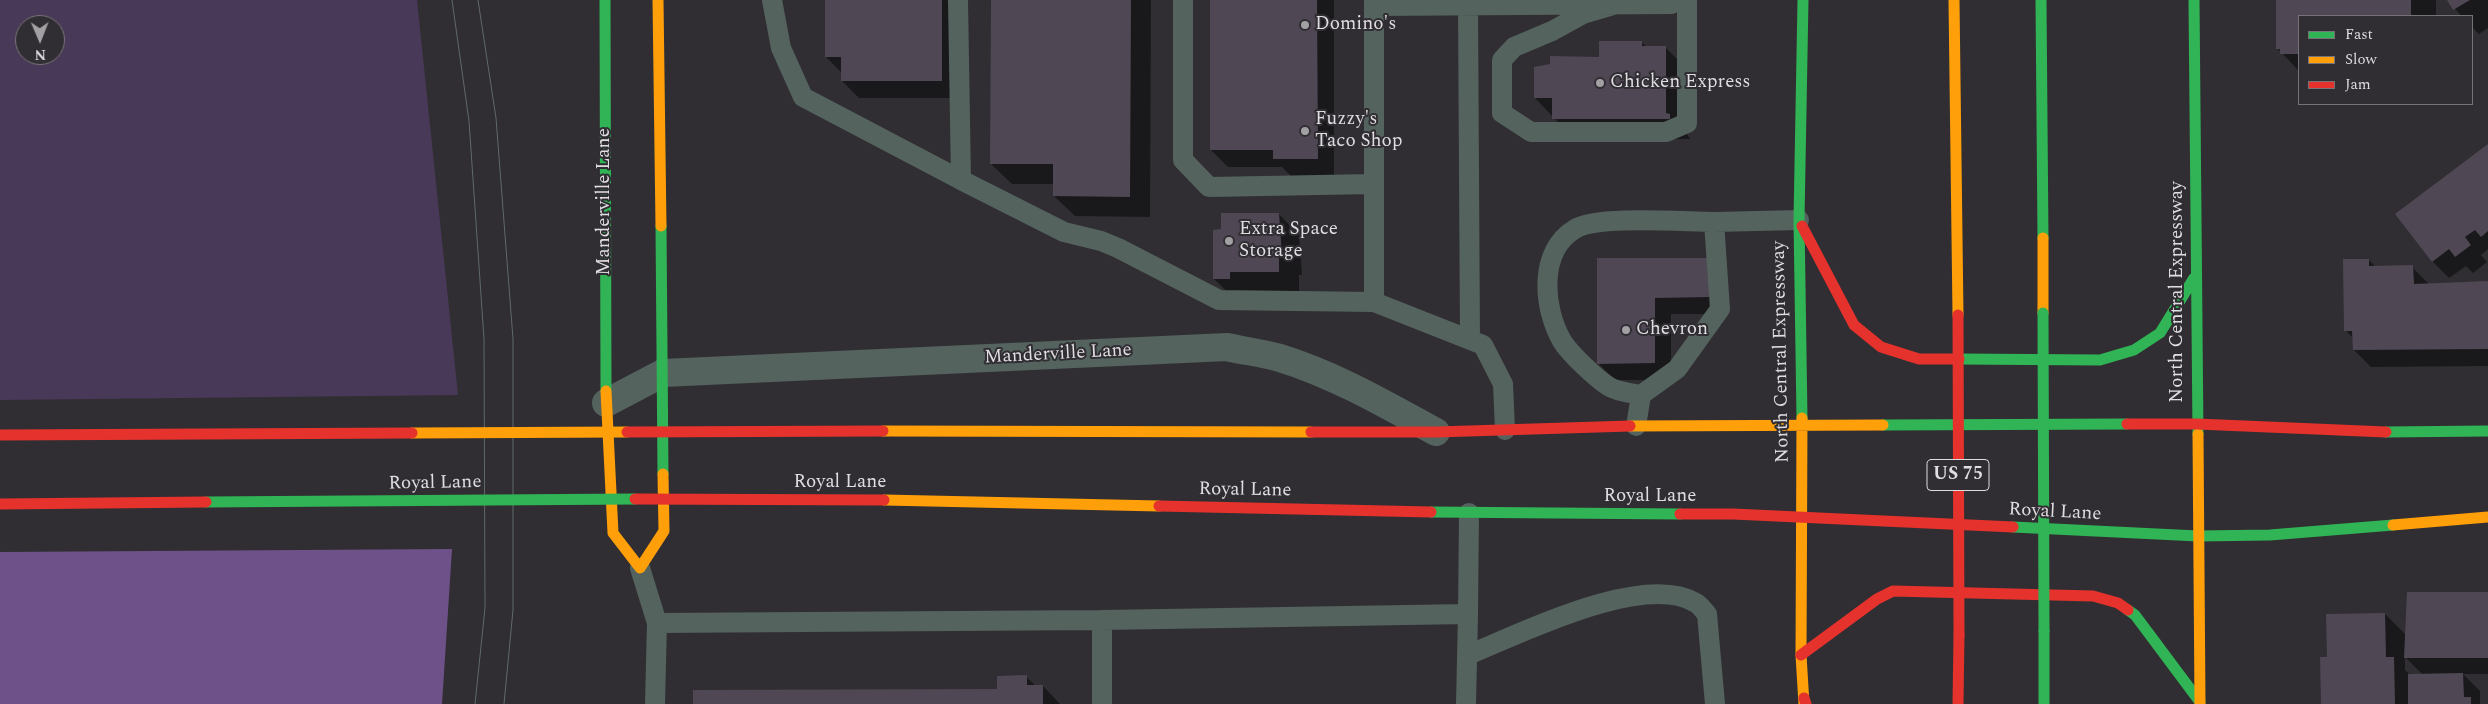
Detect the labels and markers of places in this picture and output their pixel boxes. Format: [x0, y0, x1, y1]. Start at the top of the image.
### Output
place label: Domino's [1315, 14, 1396, 36]
marker: Domino's [1299, 19, 1311, 31]
place label: Chicken Express [1610, 72, 1751, 94]
marker: Chicken Express [1594, 77, 1606, 89]
place label: Fuzzy's Taco Shop [1315, 109, 1403, 153]
marker: Fuzzy's Taco Shop [1299, 125, 1311, 137]
place label: Extra Space Storage [1239, 219, 1338, 263]
marker: Extra Space Storage [1223, 235, 1235, 247]
place label: Chevron [1636, 319, 1708, 341]
marker: Chevron [1620, 324, 1632, 336]

